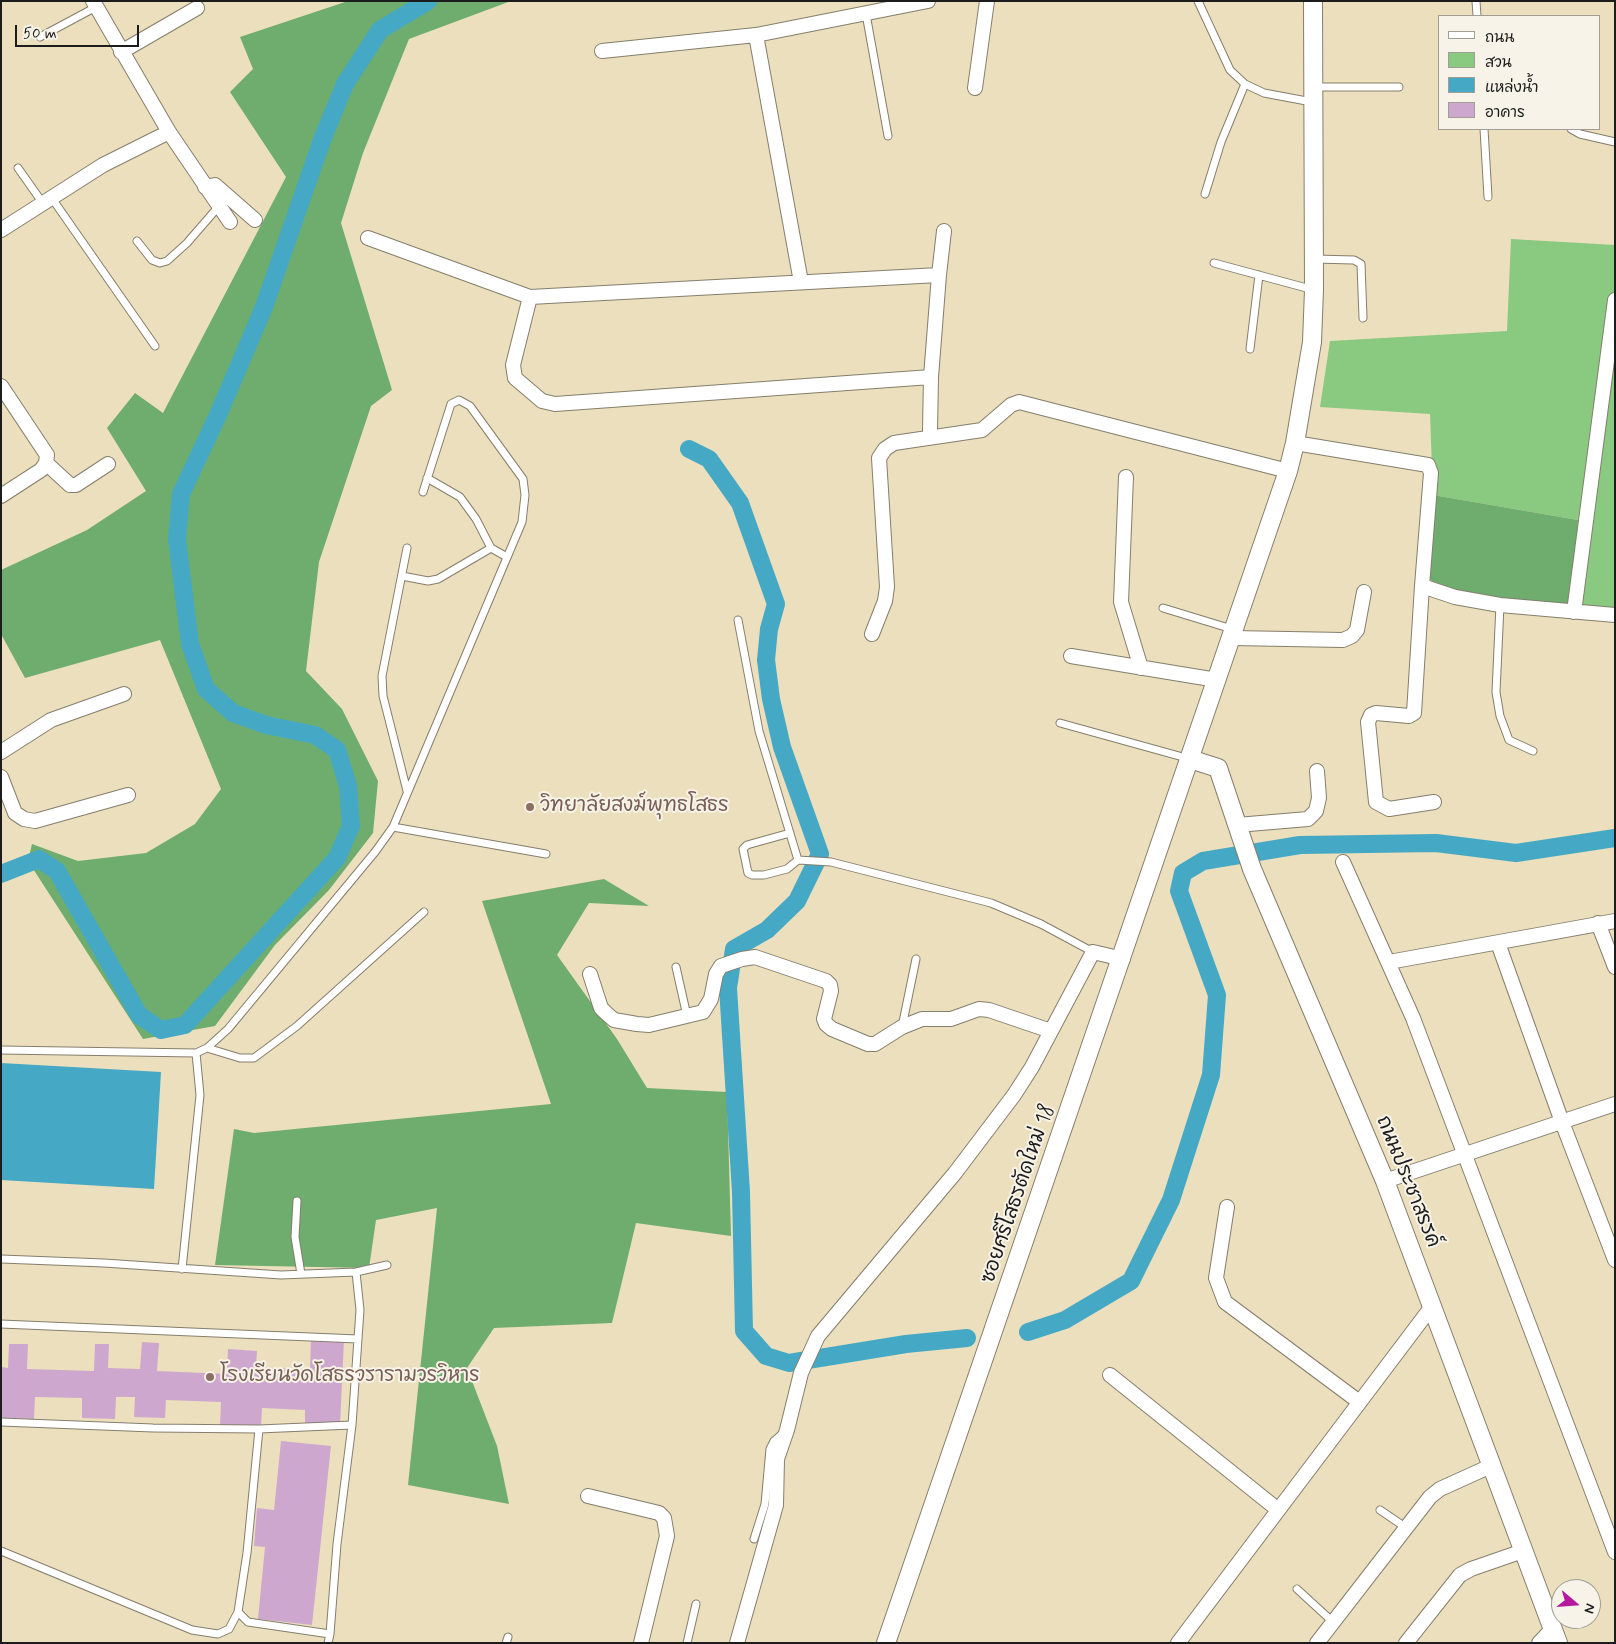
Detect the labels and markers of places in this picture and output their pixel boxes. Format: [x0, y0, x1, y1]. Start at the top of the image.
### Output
place label: วิทยาลัยสงฆ์พุทธโสธร [540, 795, 729, 819]
marker: วิทยาลัยสงฆ์พุทธโสธร [524, 801, 536, 813]
place label: โรงเรียนวัดโสธรวรารามวรวิหาร [220, 1365, 479, 1389]
marker: โรงเรียนวัดโสธรวรารามวรวิหาร [204, 1371, 216, 1383]

